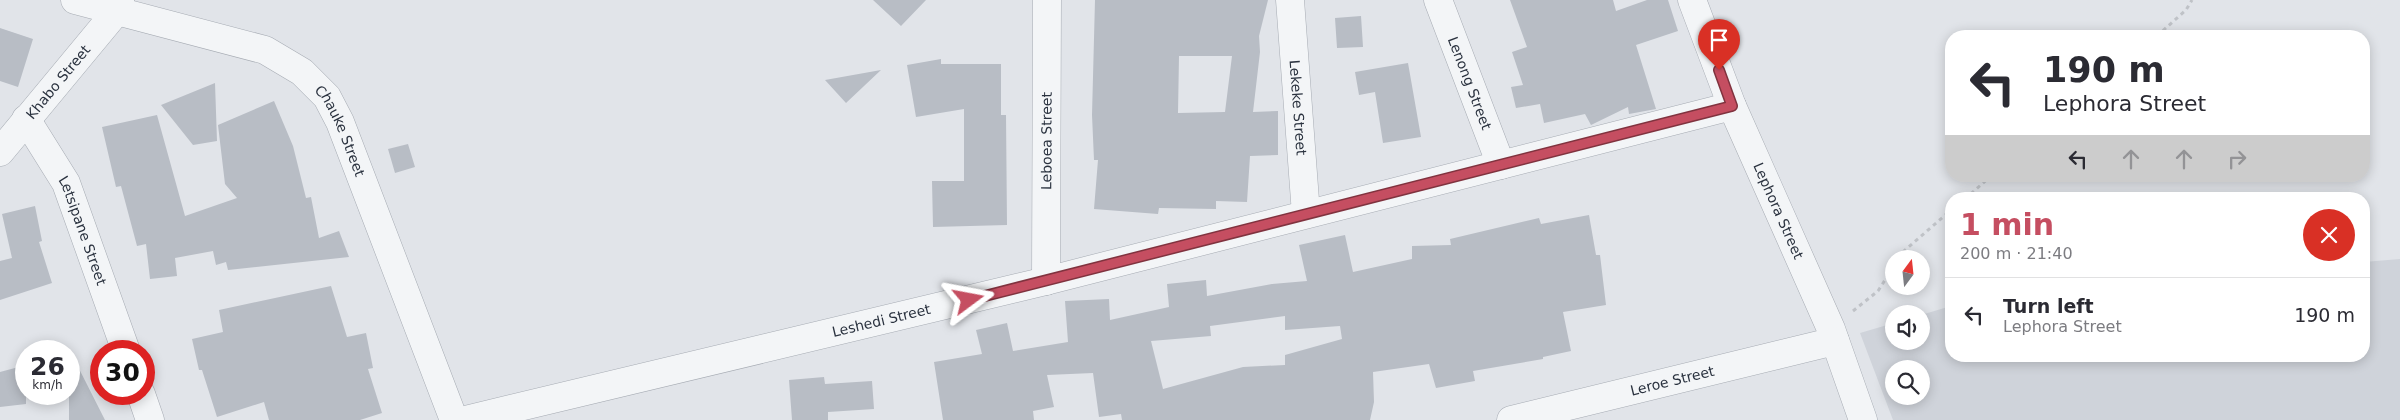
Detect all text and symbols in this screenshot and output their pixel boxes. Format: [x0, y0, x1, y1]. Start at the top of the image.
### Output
pin [1698, 19, 1740, 70]
icon: arrive [1705, 26, 1733, 54]
street label: Lenong Street [1445, 34, 1495, 132]
street label: Khabo Street [23, 41, 94, 122]
icon: left [1960, 50, 2025, 115]
text: 190 m [2043, 50, 2165, 90]
street label: Lekeke Street [1287, 59, 1310, 157]
street label: Chauke Street [312, 82, 368, 179]
text: Lephora Street [2043, 91, 2206, 116]
street label: Leboea Street [1038, 92, 1055, 190]
icon: left [2064, 145, 2092, 173]
icon: ahead [2117, 145, 2145, 173]
icon: ahead [2170, 145, 2198, 173]
icon: right [2223, 145, 2251, 173]
street label: Lephora Street [1750, 160, 1807, 262]
street label: Letsipane Street [56, 173, 110, 288]
text: 1 min [1960, 207, 2054, 242]
button: close [2303, 209, 2355, 261]
text: 200 m · 21:40 [1960, 244, 2073, 263]
north arrow [1885, 250, 1930, 295]
map controls [1885, 250, 1930, 405]
position arrow [942, 273, 994, 325]
text: Turn left [2003, 295, 2094, 317]
street label: Leshedi Street [830, 301, 933, 340]
icon: left [1960, 301, 1988, 329]
text: 190 m [2294, 304, 2355, 326]
button: sound [1885, 305, 1930, 350]
text: Lephora Street [2003, 317, 2122, 336]
speed limit sign: 30 [90, 340, 155, 405]
text: 26 [30, 352, 65, 381]
button: search [1885, 360, 1930, 405]
street label: Leroe Street [1629, 363, 1716, 399]
text: km/h [32, 378, 63, 392]

